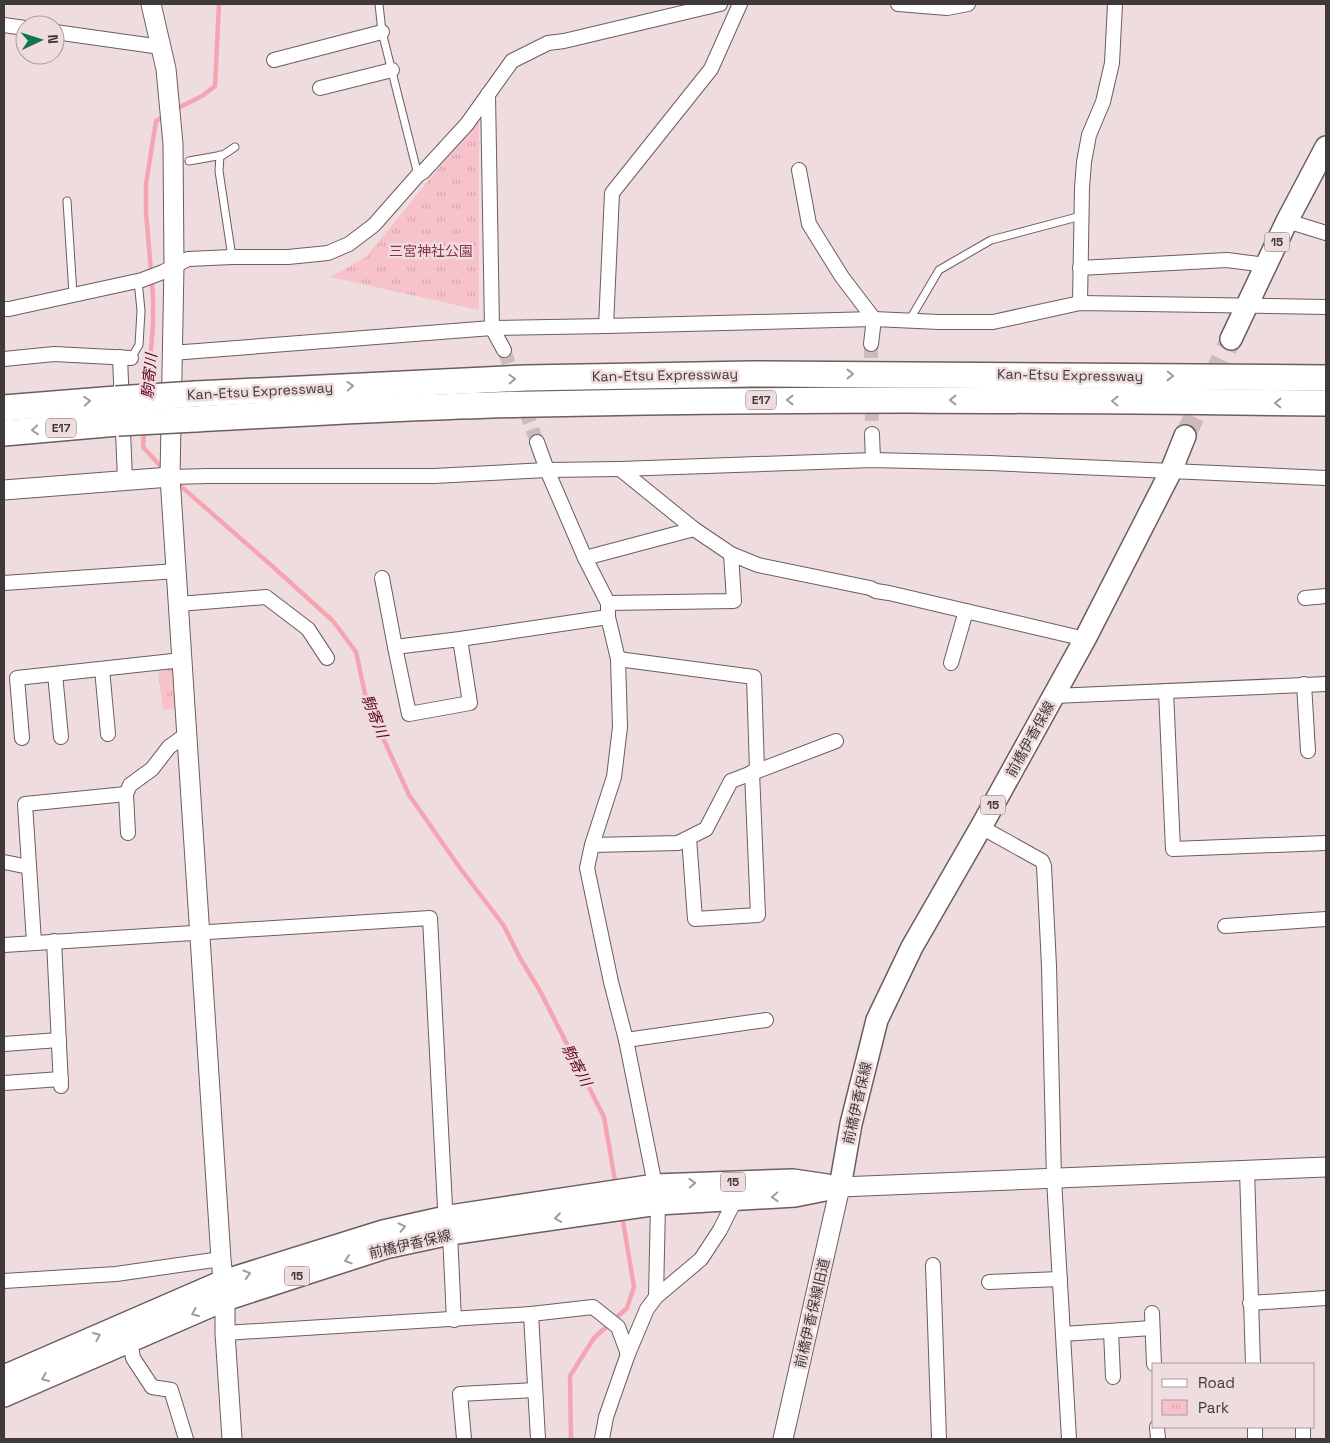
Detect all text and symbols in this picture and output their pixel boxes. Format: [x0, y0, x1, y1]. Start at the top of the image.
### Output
north arrow [15, 15, 65, 65]
text: N [44, 34, 62, 44]
road number: 15 [1264, 232, 1290, 252]
park label: 三宮神社公園 [389, 242, 473, 260]
water label: 駒寄川 [138, 351, 161, 399]
street label: Kan-Etsu Expressway [592, 365, 738, 385]
street label: Kan-Etsu Expressway [997, 365, 1143, 385]
one-way arrow [846, 369, 854, 379]
one-way arrow [1166, 371, 1174, 381]
one-way arrow [508, 374, 516, 384]
street label: Kan-Etsu Expressway [187, 378, 333, 404]
one-way arrow [346, 380, 354, 391]
road number: E17 [746, 390, 776, 410]
one-way arrow [786, 395, 794, 405]
one-way arrow [948, 395, 956, 405]
one-way arrow [83, 396, 91, 407]
one-way arrow [1111, 396, 1118, 406]
one-way arrow [1273, 397, 1281, 408]
road number: E17 [46, 418, 76, 438]
one-way arrow [31, 425, 39, 436]
water label: 駒寄川 [358, 692, 393, 742]
street label: 前橋伊香保線 [1002, 698, 1058, 780]
road number: 15 [980, 796, 1006, 814]
water label: 駒寄川 [558, 1041, 597, 1091]
street label: 前橋伊香保線 [839, 1060, 875, 1146]
road number: 15 [720, 1172, 746, 1192]
one-way arrow [689, 1178, 697, 1189]
one-way arrow [770, 1192, 778, 1203]
one-way arrow [554, 1212, 562, 1223]
one-way arrow [398, 1222, 407, 1233]
street label: 前橋伊香保線 [367, 1226, 453, 1262]
one-way arrow [344, 1254, 353, 1264]
street label: 前橋伊香保線旧道 [791, 1256, 833, 1370]
road number: 15 [284, 1266, 310, 1285]
one-way arrow [242, 1269, 250, 1279]
one-way arrow [191, 1308, 199, 1318]
one-way arrow [92, 1331, 101, 1342]
legend [1152, 1363, 1315, 1428]
one-way arrow [41, 1371, 50, 1382]
text: Road [1198, 1373, 1235, 1392]
text: Park [1198, 1398, 1229, 1417]

